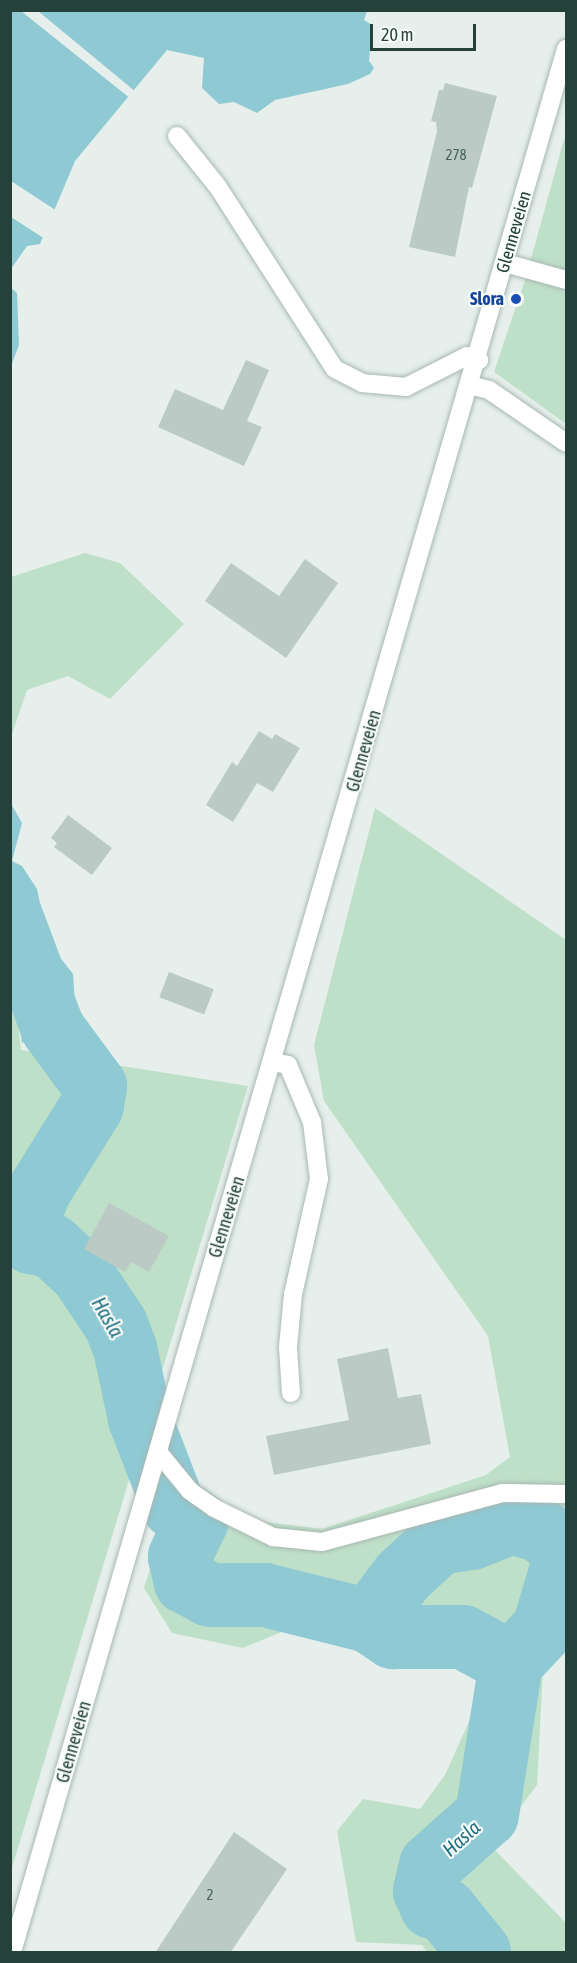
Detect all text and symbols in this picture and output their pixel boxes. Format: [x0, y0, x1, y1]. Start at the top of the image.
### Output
scale bar [373, 12, 480, 50]
text: 20 m [381, 24, 413, 45]
house number: 278 [445, 146, 467, 164]
street label: Glenneveien [492, 189, 536, 275]
place label: Slora [470, 288, 504, 310]
marker: Slora [509, 292, 523, 306]
street label: Glenneveien [342, 708, 386, 794]
street label: Glenneveien [204, 1174, 250, 1260]
water label: Hasla [87, 1293, 129, 1341]
street label: Glenneveien [52, 1699, 96, 1785]
water label: Hasla [437, 1815, 485, 1861]
house number: 2 [206, 1886, 214, 1904]

